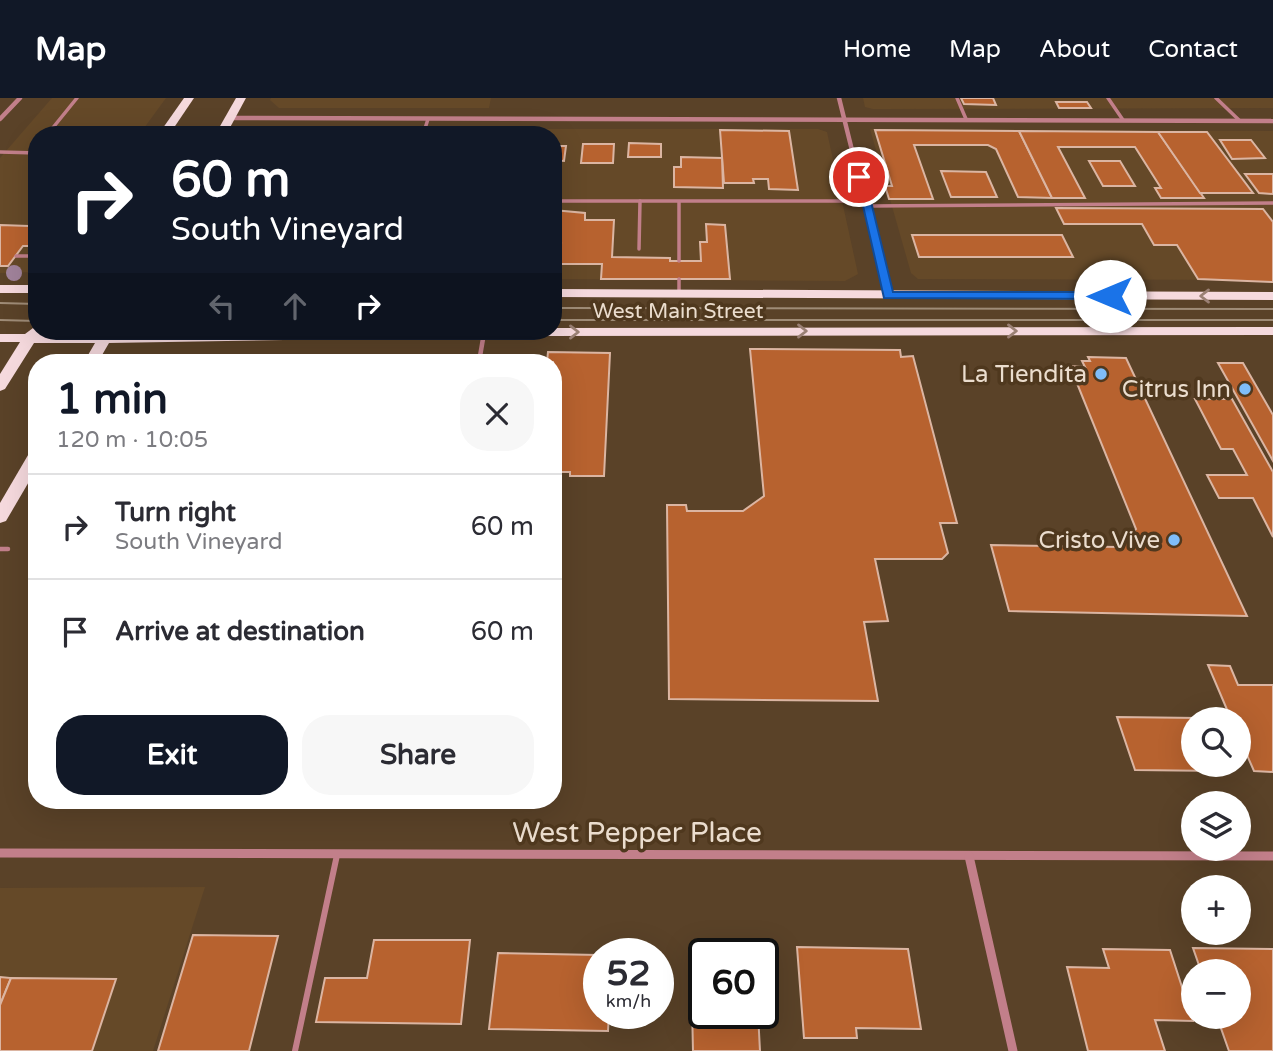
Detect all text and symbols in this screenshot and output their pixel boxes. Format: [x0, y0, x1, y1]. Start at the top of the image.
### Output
text: Map [35, 30, 106, 69]
text: Home [843, 35, 911, 64]
text: Map [949, 35, 1001, 64]
text: About [1039, 35, 1110, 64]
text: Contact [1148, 35, 1238, 64]
pin [829, 147, 889, 207]
text: 60 m [171, 151, 290, 210]
icon: right [56, 154, 147, 245]
icon: arrive [840, 158, 878, 196]
text: South Vineyard [171, 211, 404, 249]
position arrow [1073, 259, 1147, 333]
icon: left [203, 287, 241, 325]
icon: ahead [276, 287, 314, 325]
icon: right [349, 287, 387, 325]
one-way arrow [1199, 288, 1210, 304]
street label: West Main Street [592, 299, 764, 324]
one-way arrow [797, 323, 808, 339]
one-way arrow [1007, 323, 1018, 339]
one-way arrow [570, 324, 580, 340]
place label: La Tiendita [961, 360, 1087, 389]
marker: La Tiendita [1093, 366, 1109, 382]
text: 1 min [56, 374, 168, 425]
place label: Citrus Inn [1122, 375, 1231, 404]
button: close [460, 377, 534, 451]
marker: Citrus Inn [1237, 381, 1253, 397]
text: 120 m · 10:05 [56, 426, 208, 454]
text: Turn right [115, 497, 236, 528]
icon: right [56, 508, 94, 546]
text: 60 m [471, 511, 534, 542]
place label: Cristo Vive [1039, 526, 1160, 555]
text: South Vineyard [115, 528, 282, 556]
marker: Cristo Vive [1166, 532, 1182, 548]
icon: arrive [56, 613, 94, 651]
text: Arrive at destination [115, 616, 365, 647]
text: 60 m [471, 616, 534, 647]
map controls [1181, 707, 1251, 1029]
button: search [1181, 707, 1251, 777]
button: Exit [56, 715, 288, 795]
button: Share [302, 715, 534, 795]
button: layers [1181, 791, 1251, 861]
street label: West Pepper Place [512, 816, 762, 850]
button: + [1181, 875, 1251, 945]
speed limit sign: 60 [688, 938, 779, 1029]
text: 52 [607, 953, 650, 995]
button: − [1181, 959, 1251, 1029]
text: km/h [606, 990, 651, 1012]

